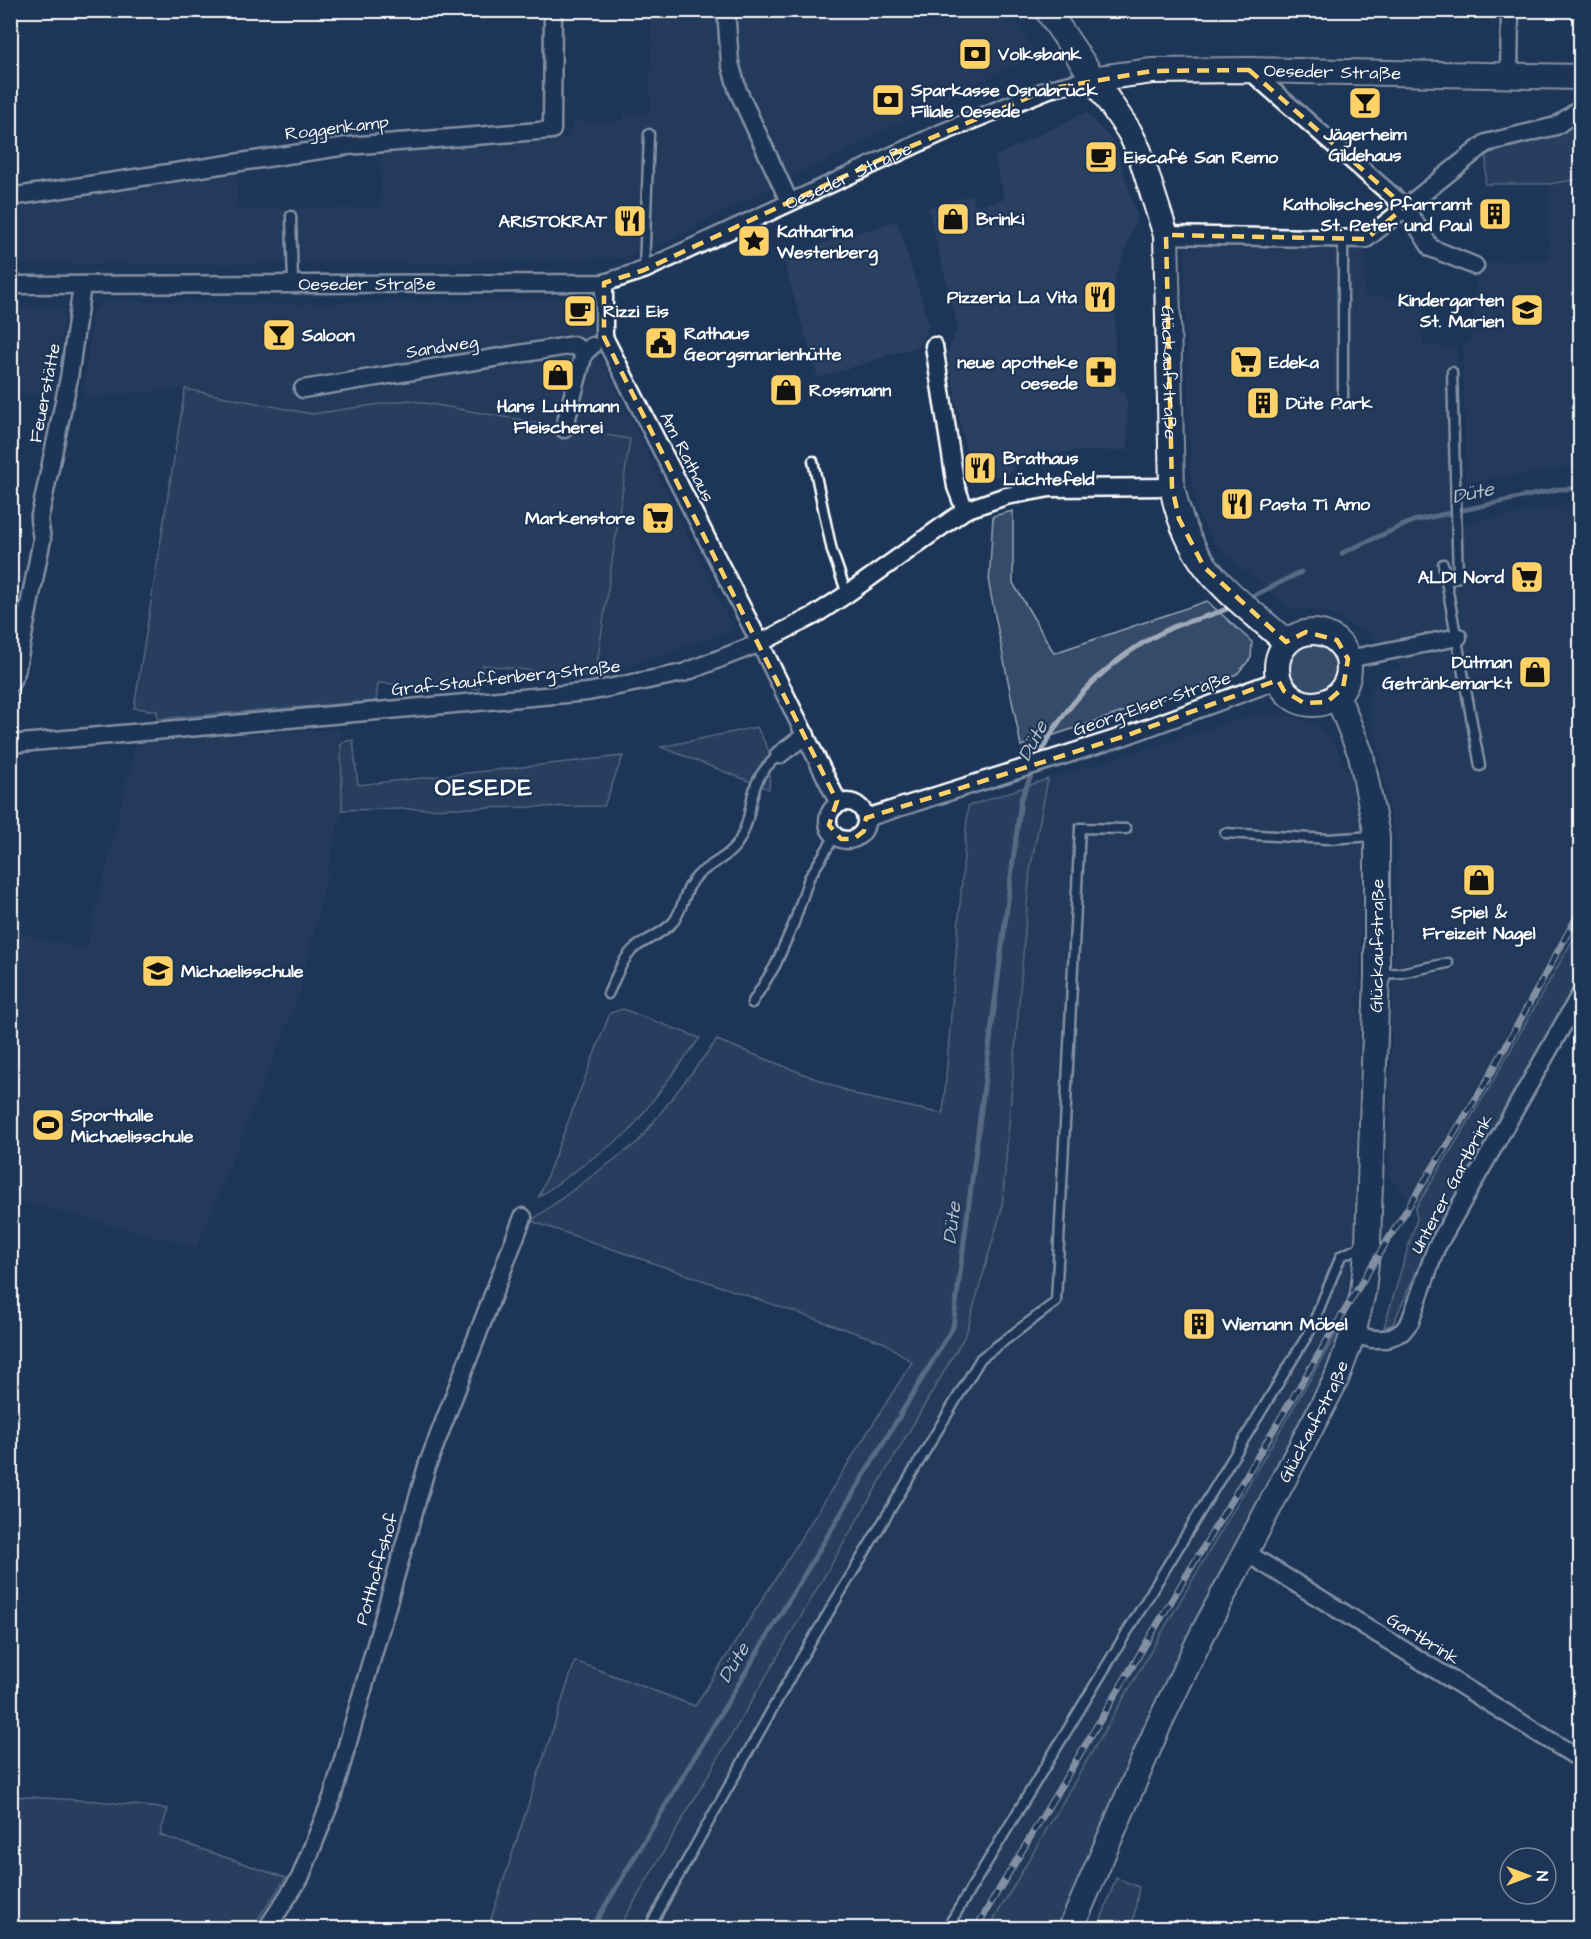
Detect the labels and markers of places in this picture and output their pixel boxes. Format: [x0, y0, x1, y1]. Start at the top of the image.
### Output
bank icon: Volksbank [957, 36, 993, 72]
place label: Volksbank [997, 42, 1083, 67]
place label: Sparkasse Osnabrück Filiale Oesede [910, 78, 1099, 124]
bank icon: Sparkasse Osnabrück Filiale Oesede [870, 82, 906, 118]
bar icon: Jägerheim Gildehaus [1347, 85, 1383, 121]
place label: Jägerheim Gildehaus [1322, 122, 1407, 168]
cafe icon: Eiscafé San Remo [1083, 139, 1119, 175]
place label: Eiscafé San Remo [1124, 145, 1279, 170]
place label: Katholisches Pfarramt St. Peter und Paul [1283, 192, 1473, 238]
building icon: Katholisches Pfarramt St. Peter und Paul [1477, 196, 1513, 232]
shop icon: Brinki [935, 201, 971, 237]
restaurant icon: ARISTOKRAT [612, 203, 648, 239]
place label: Brinki [976, 207, 1025, 232]
place label: ARISTOKRAT [499, 209, 608, 234]
place label: Katharina Westenberg [776, 219, 878, 266]
place icon: Katharina Westenberg [736, 223, 772, 259]
restaurant icon: Pizzeria La Vita [1082, 279, 1118, 315]
place label: Pizzeria La Vita [947, 285, 1078, 310]
place label: Kindergarten St. Marien [1398, 288, 1504, 334]
school or university icon: Kindergarten St. Marien [1509, 292, 1545, 328]
cafe icon: Rizzi Eis [562, 293, 598, 329]
place label: Rizzi Eis [603, 299, 669, 324]
bar icon: Saloon [261, 317, 297, 353]
place label: Rathaus Georgsmarienhütte [684, 321, 842, 368]
place label: Saloon [301, 323, 355, 348]
public building icon: Rathaus Georgsmarienhütte [643, 325, 679, 361]
supermarket icon: Edeka [1228, 344, 1264, 380]
place label: neue apotheke oesede [957, 350, 1078, 396]
place label: Edeka [1269, 350, 1320, 375]
pharmacy icon: neue apotheke oesede [1083, 354, 1119, 390]
shop icon: Hans Luttmann Fleischerei [540, 357, 576, 393]
shop icon: Rossmann [768, 372, 804, 408]
place label: Rossmann [809, 378, 891, 403]
building icon: Düte Park [1245, 385, 1281, 421]
place label: Düte Park [1286, 391, 1374, 416]
place label: Hans Luttmann Fleischerei [497, 394, 619, 440]
place label: Brathaus Lüchtefeld [1003, 446, 1095, 492]
restaurant icon: Brathaus Lüchtefeld [962, 450, 998, 486]
restaurant icon: Pasta Ti Amo [1219, 486, 1255, 522]
place label: Pasta Ti Amo [1260, 492, 1371, 517]
supermarket icon: Markenstore [640, 500, 676, 536]
place label: Markenstore [525, 506, 635, 531]
supermarket icon: ALDI Nord [1509, 559, 1545, 595]
place label: ALDI Nord [1418, 565, 1505, 590]
place label: Dütman Getränkemarkt [1382, 650, 1513, 696]
shop icon: Dütman Getränkemarkt [1517, 654, 1553, 690]
shop icon: Spiel & Freizeit Nagel [1461, 862, 1497, 898]
place label: Spiel & Freizeit Nagel [1422, 900, 1536, 947]
school or university icon: Michaelisschule [140, 953, 176, 989]
place label: Michaelisschule [181, 959, 304, 984]
place label: Sporthalle Michaelisschule [70, 1103, 194, 1149]
sports icon: Sporthalle Michaelisschule [30, 1107, 66, 1143]
building icon: Wiemann Möbel [1181, 1306, 1217, 1342]
place label: Wiemann Möbel [1221, 1312, 1348, 1337]

